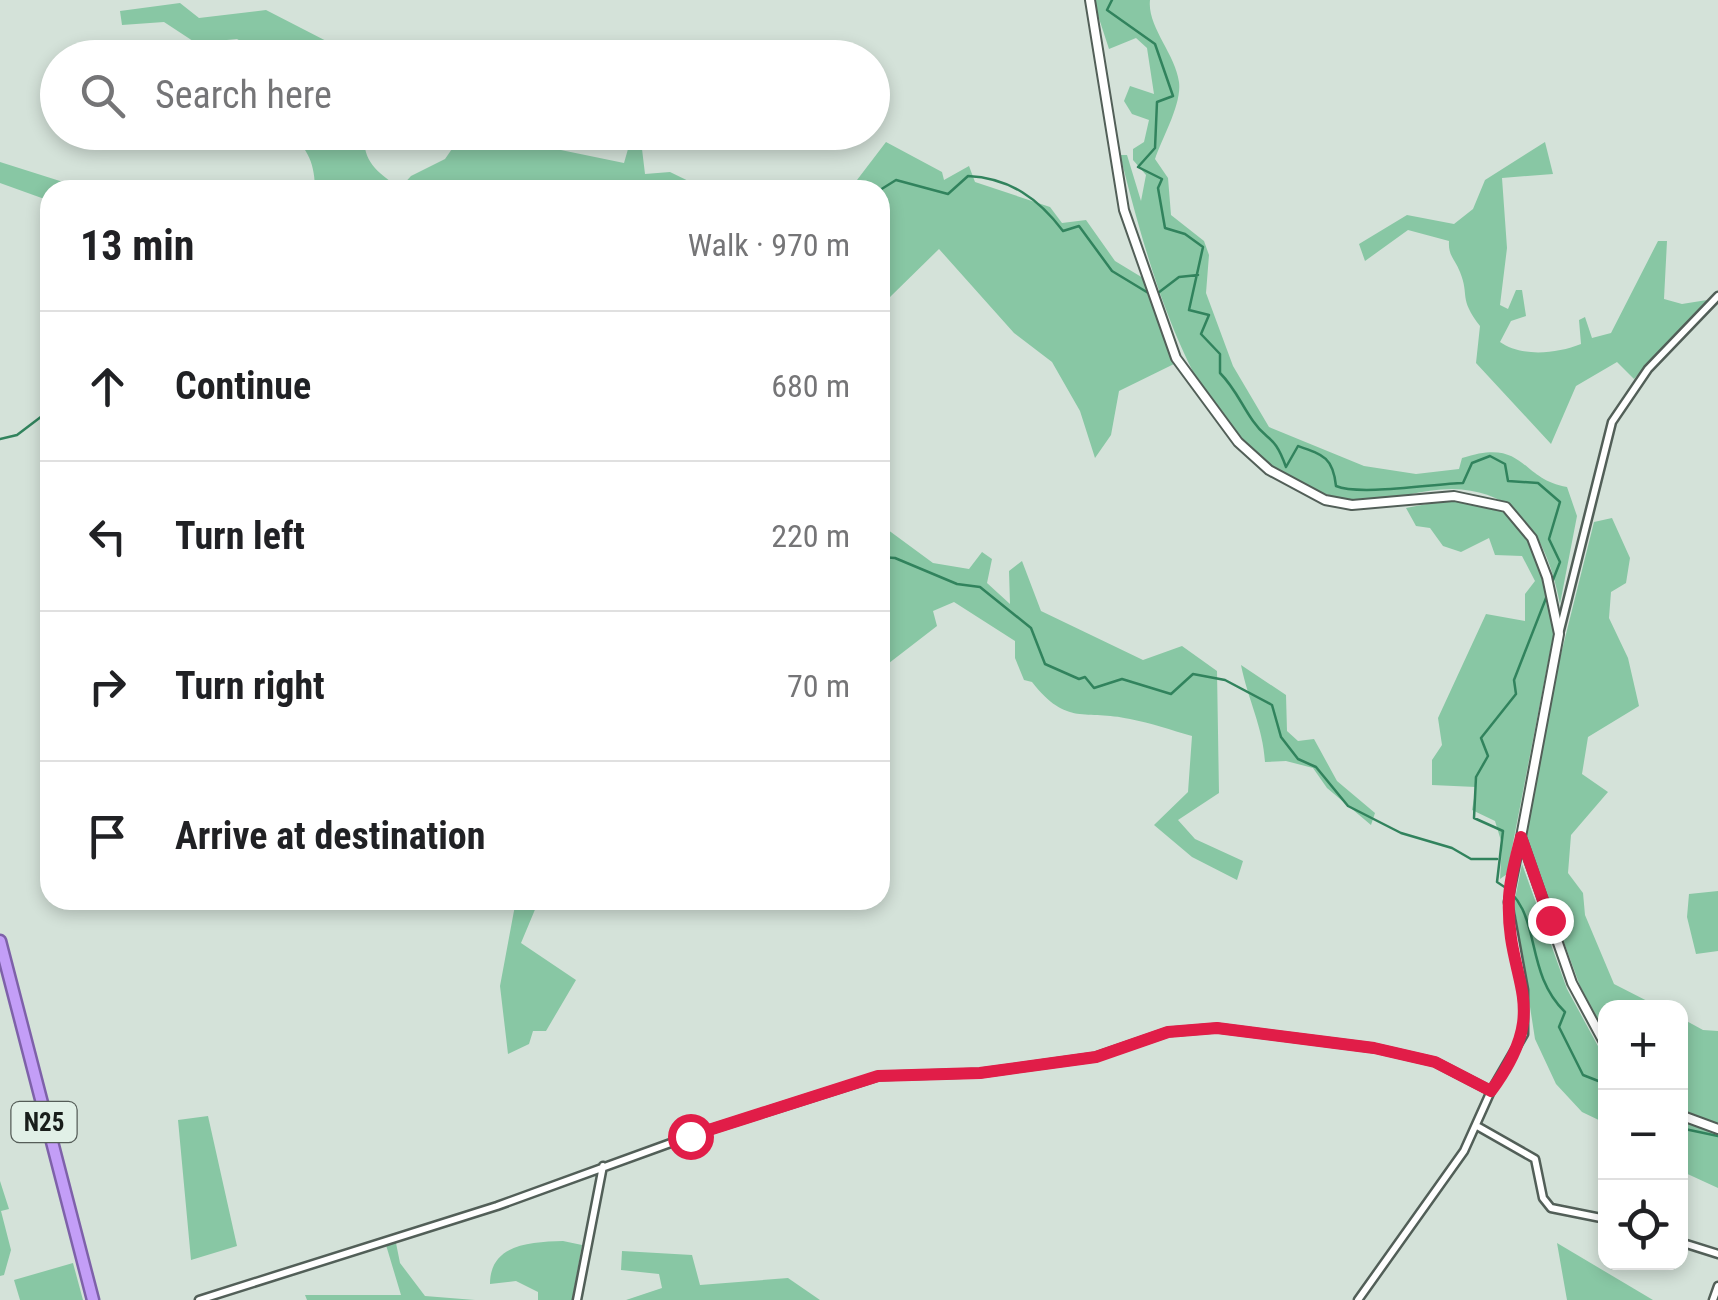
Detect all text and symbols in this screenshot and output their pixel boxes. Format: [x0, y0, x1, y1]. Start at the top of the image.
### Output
search box [40, 40, 890, 150]
icon: search [75, 68, 130, 123]
text: Search here [155, 73, 332, 117]
text: 13 min [80, 221, 195, 270]
text: Walk · 970 m [688, 226, 850, 264]
icon: ahead [80, 359, 135, 414]
text: Continue [175, 364, 311, 408]
text: 680 m [771, 367, 850, 405]
icon: left [80, 509, 135, 564]
text: Turn left [175, 514, 305, 558]
text: 220 m [771, 517, 850, 555]
icon: right [80, 659, 135, 714]
text: Turn right [175, 664, 325, 708]
text: 70 m [787, 667, 850, 705]
icon: arrive [80, 809, 135, 864]
text: Arrive at destination [175, 814, 485, 858]
route end [1528, 898, 1574, 944]
map controls [1598, 1000, 1688, 1270]
button: + [1598, 1000, 1688, 1090]
button: − [1598, 1090, 1688, 1180]
road number: N25 [12, 1102, 76, 1142]
route start [668, 1114, 714, 1160]
button: locate [1598, 1180, 1688, 1270]

